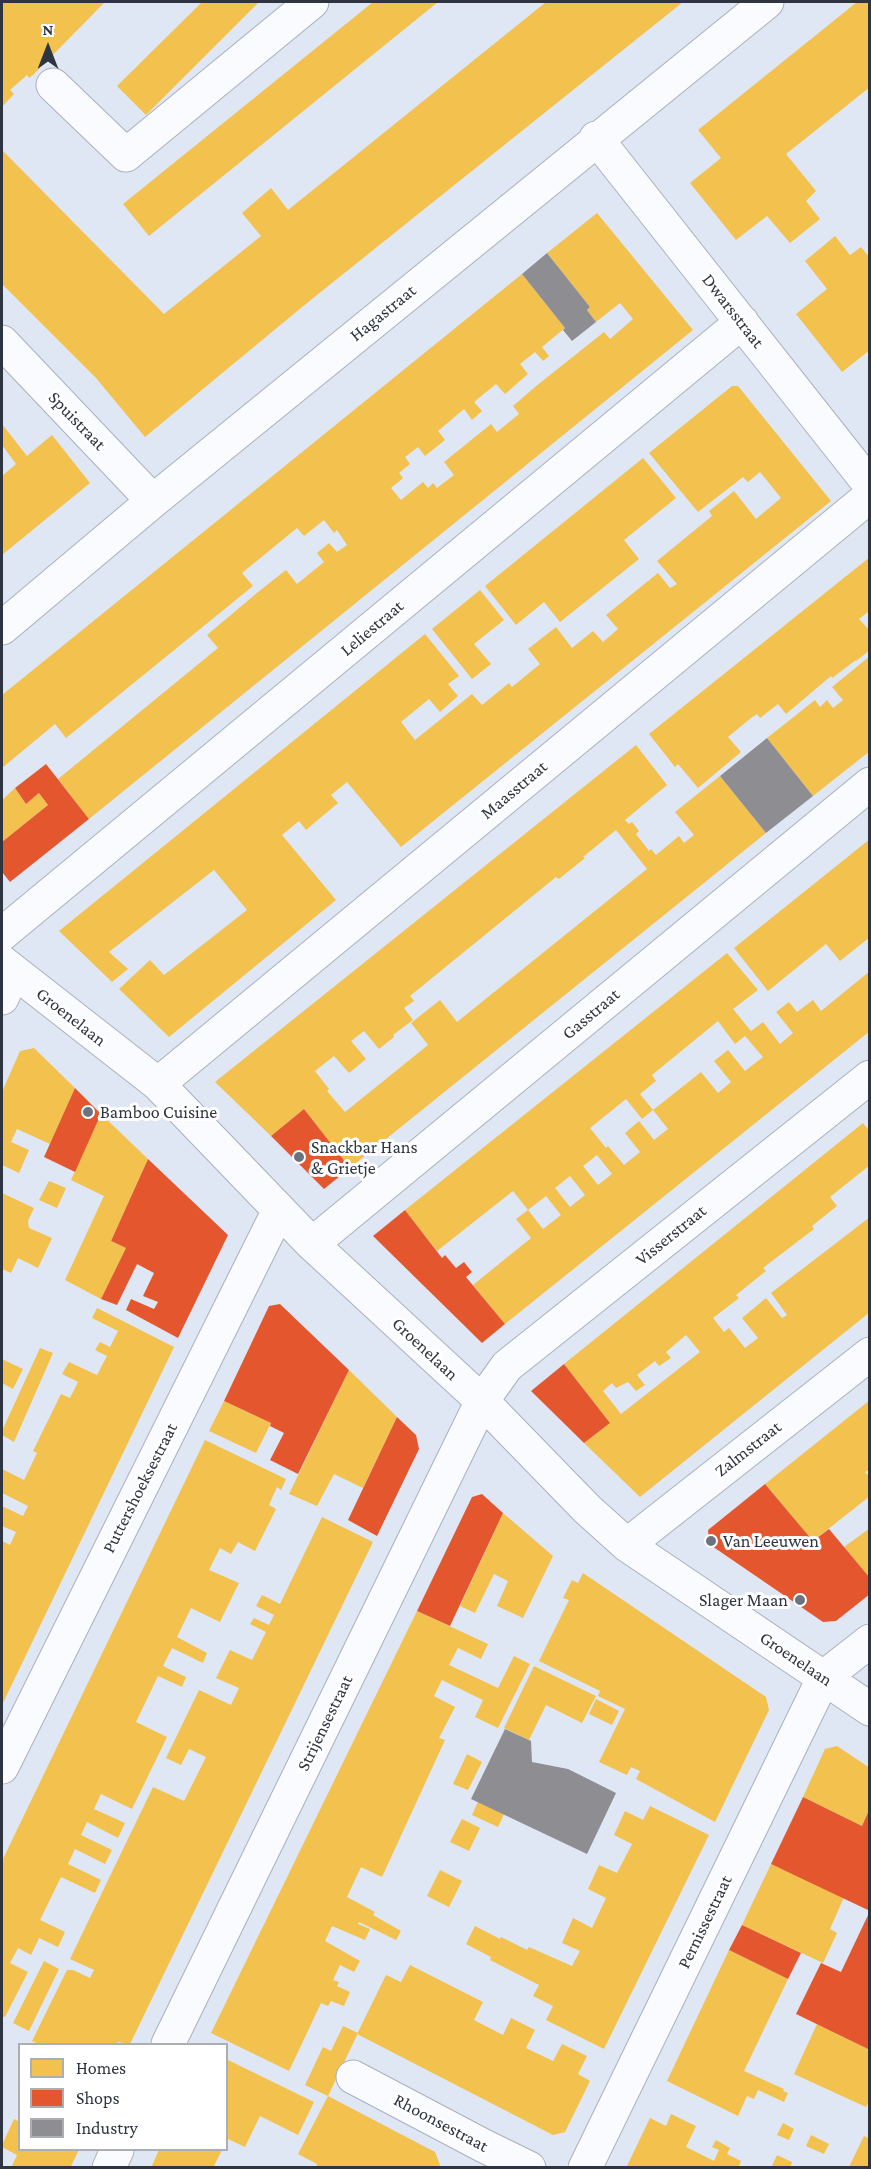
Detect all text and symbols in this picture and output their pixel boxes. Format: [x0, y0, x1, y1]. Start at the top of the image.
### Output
north arrow [18, 18, 78, 78]
text: N [43, 21, 53, 38]
street label: Dwarsstraat [697, 269, 769, 353]
street label: Hagastraat [346, 280, 420, 346]
street label: Spuistraat [44, 387, 110, 455]
street label: Leliestraat [336, 595, 408, 661]
street label: Maasstraat [476, 756, 552, 824]
street label: Groenelaan [32, 983, 110, 1051]
street label: Gasstraat [558, 984, 624, 1044]
place label: Bamboo Cuisine [100, 1101, 217, 1123]
marker: Bamboo Cuisine [81, 1105, 95, 1119]
place label: Snackbar Hans & Grietje [311, 1136, 417, 1178]
marker: Snackbar Hans & Grietje [292, 1150, 306, 1164]
street label: Visserstraat [631, 1200, 711, 1270]
street label: Groenelaan [387, 1313, 463, 1385]
street label: Zalmstraat [710, 1416, 786, 1482]
street label: Puttershoeksestraat [98, 1419, 182, 1557]
place label: Van Leeuwen [723, 1530, 819, 1552]
marker: Van Leeuwen [704, 1534, 718, 1548]
place label: Slager Maan [699, 1589, 788, 1611]
marker: Slager Maan [793, 1593, 807, 1607]
street label: Groenelaan [756, 1627, 836, 1691]
street label: Strijensestraat [292, 1671, 358, 1775]
street label: Pernissestraat [673, 1872, 737, 1972]
legend [18, 2043, 228, 2151]
text: Homes [76, 2058, 126, 2078]
text: Shops [76, 2088, 120, 2108]
street label: Rhoonsestraat [390, 2089, 492, 2157]
text: Industry [76, 2118, 138, 2138]

